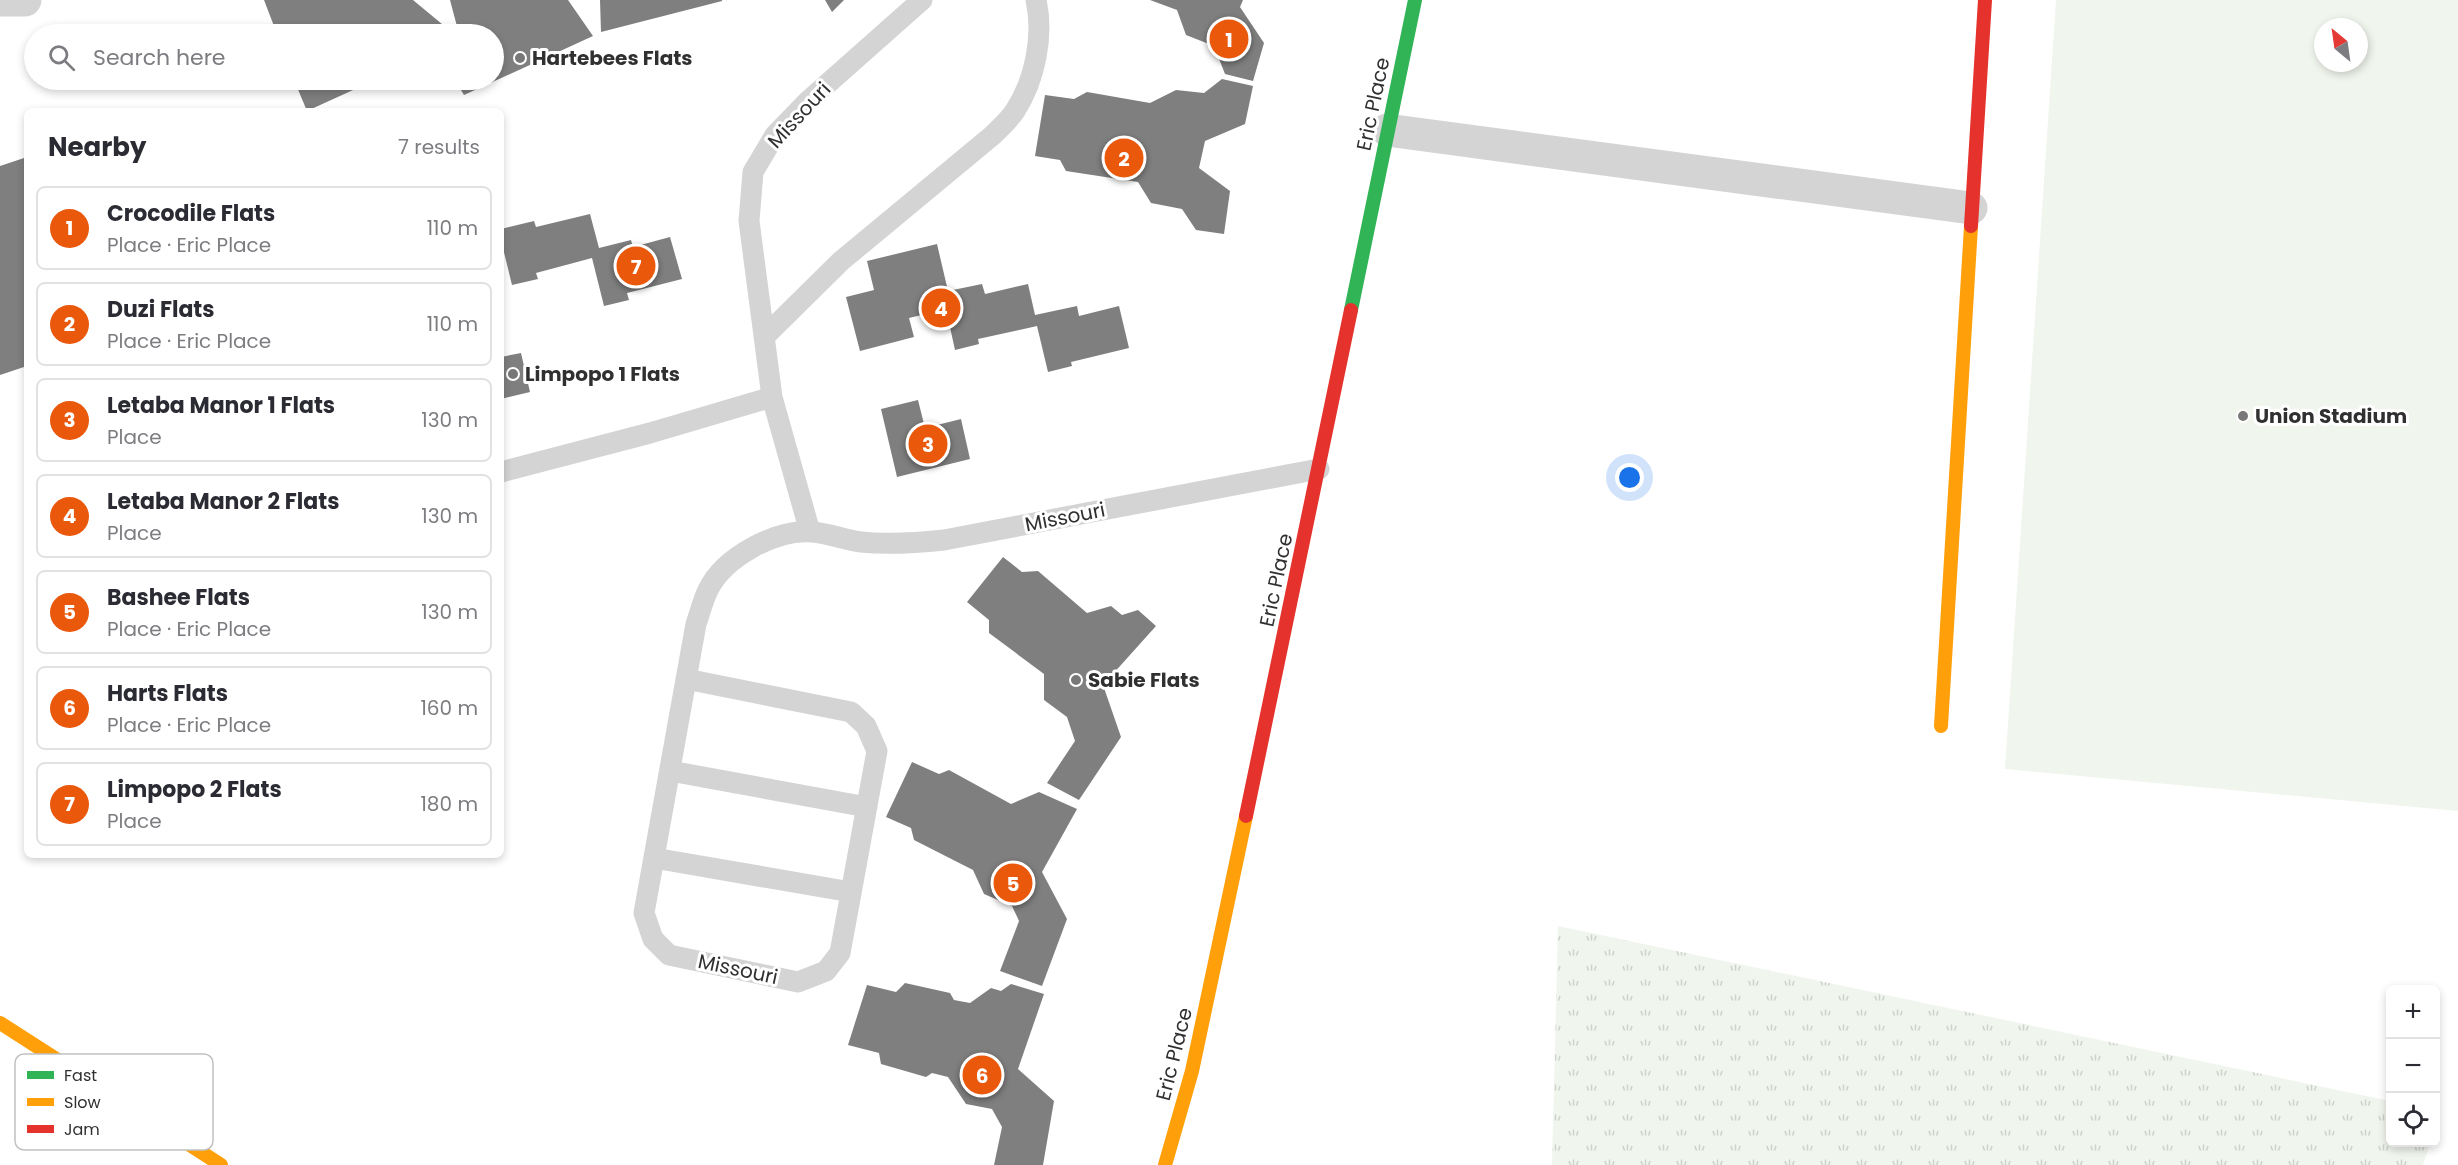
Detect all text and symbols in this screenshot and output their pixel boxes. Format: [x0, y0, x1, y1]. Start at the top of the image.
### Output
pin: 1 [1210, 16, 1248, 62]
north arrow [2314, 18, 2368, 72]
search box [24, 24, 504, 90]
icon: search [45, 41, 78, 74]
text: Search here [93, 42, 226, 73]
place label: Hartebees Flats [532, 44, 693, 72]
marker: Hartebees Flats [513, 51, 527, 65]
street label: Eric Place [1349, 55, 1397, 153]
street label: Missouri [761, 76, 837, 154]
text: Nearby [48, 129, 146, 165]
text: 7 results [398, 133, 480, 161]
pin: 2 [1104, 136, 1144, 180]
text: Crocodile Flats [107, 198, 275, 229]
text: 1 [66, 214, 73, 242]
text: 110 m [427, 214, 478, 242]
text: Place · Eric Place [107, 231, 271, 259]
pin: 7 [616, 244, 656, 288]
pin: 4 [922, 286, 960, 330]
text: Duzi Flats [107, 294, 215, 325]
text: 2 [64, 310, 75, 338]
text: 110 m [427, 310, 478, 338]
text: Place · Eric Place [107, 327, 271, 355]
place label: Limpopo 1 Flats [525, 360, 680, 388]
marker: Limpopo 1 Flats [506, 367, 520, 381]
text: Letaba Manor 1 Flats [107, 390, 335, 421]
place label: Union Stadium [2255, 402, 2407, 430]
text: 3 [63, 406, 76, 434]
text: 130 m [421, 406, 478, 434]
marker: Union Stadium [2236, 409, 2250, 423]
pin: 3 [908, 422, 948, 466]
text: Place [107, 423, 162, 451]
your location [1615, 463, 1644, 492]
text: Letaba Manor 2 Flats [107, 486, 339, 517]
street label: Missouri [1023, 496, 1107, 538]
text: 4 [63, 502, 76, 530]
text: 130 m [421, 502, 478, 530]
text: Place [107, 519, 162, 547]
street label: Eric Place [1252, 531, 1300, 629]
text: Bashee Flats [107, 582, 250, 613]
text: 5 [63, 598, 76, 626]
text: 130 m [421, 598, 478, 626]
text: Place · Eric Place [107, 615, 271, 643]
place label: Sabie Flats [1088, 666, 1200, 694]
marker: Sabie Flats [1069, 673, 1083, 687]
text: Harts Flats [107, 678, 228, 709]
text: 6 [63, 694, 76, 722]
text: 160 m [420, 694, 478, 722]
text: Place · Eric Place [107, 711, 271, 739]
text: Limpopo 2 Flats [107, 774, 282, 805]
text: 7 [64, 790, 75, 818]
text: 180 m [420, 790, 478, 818]
text: Place [107, 807, 162, 835]
pin: 5 [994, 860, 1032, 906]
street label: Missouri [695, 947, 781, 991]
map controls [2386, 985, 2440, 1147]
button: + [2386, 985, 2440, 1039]
street label: Eric Place [1149, 1005, 1199, 1103]
button: − [2386, 1039, 2440, 1093]
pin: 6 [962, 1052, 1002, 1098]
legend [15, 1054, 213, 1150]
text: Fast [64, 1064, 97, 1087]
text: Slow [64, 1091, 101, 1114]
button: locate [2386, 1093, 2440, 1147]
text: Jam [64, 1118, 100, 1141]

